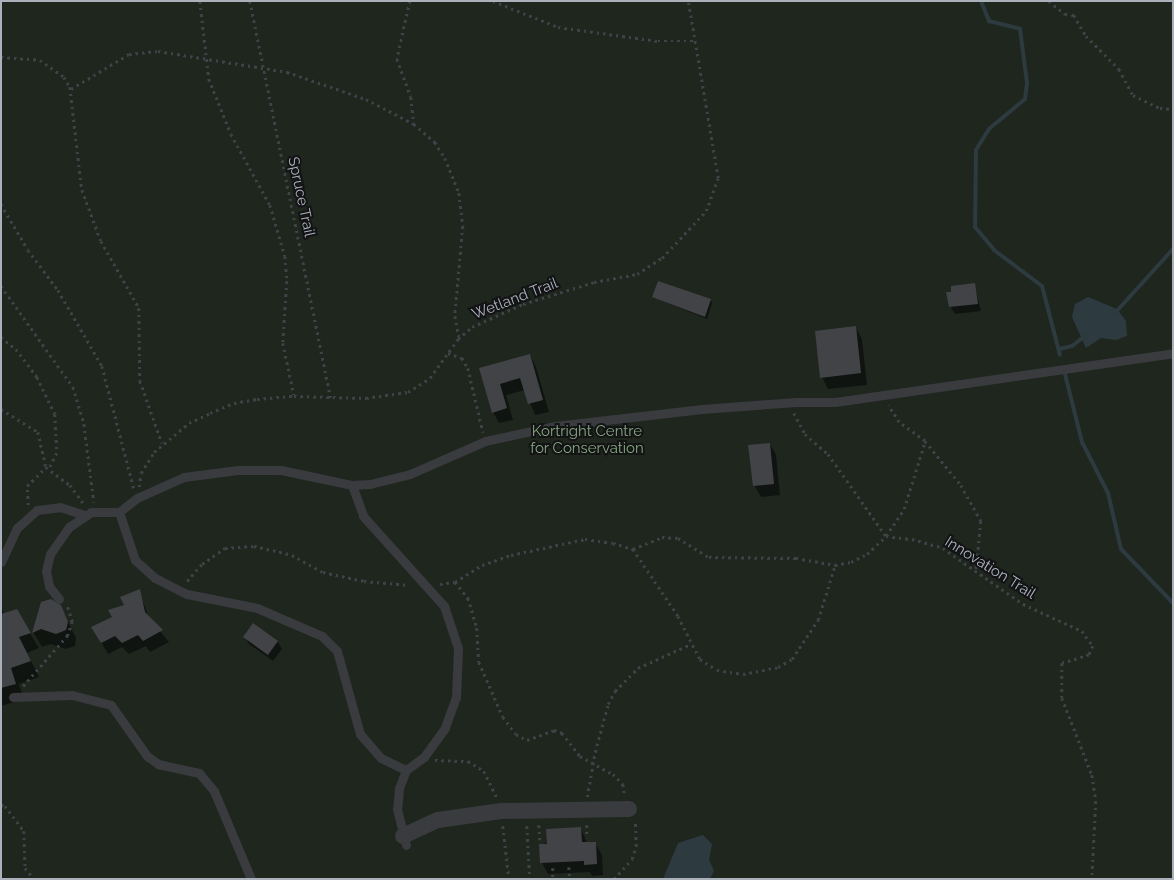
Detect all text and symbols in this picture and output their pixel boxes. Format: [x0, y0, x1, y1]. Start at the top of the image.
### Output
street label: Spruce Trail [284, 155, 318, 239]
street label: Wetland Trail [469, 274, 561, 324]
park label: Kortright Centre for Conservation [530, 422, 644, 457]
street label: Innovation Trail [941, 533, 1039, 603]

